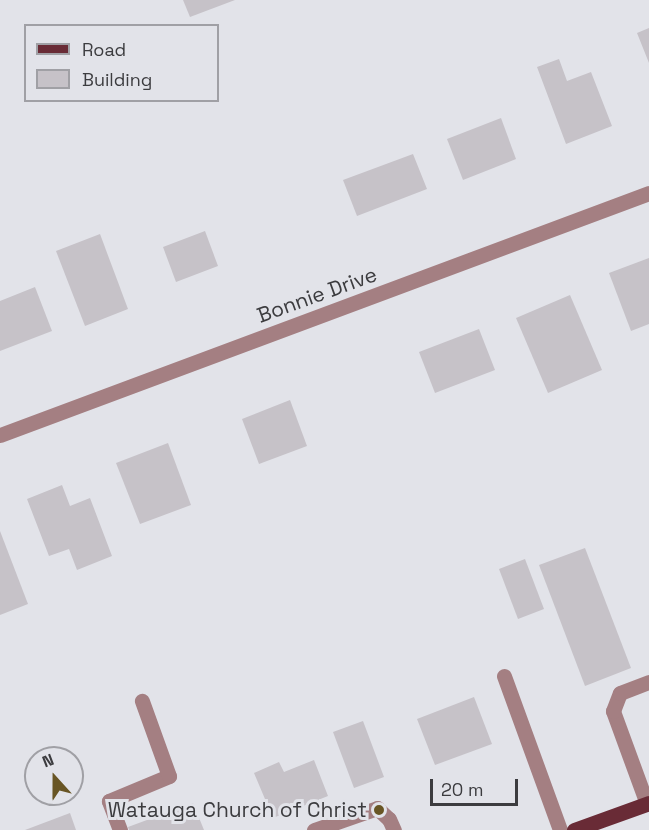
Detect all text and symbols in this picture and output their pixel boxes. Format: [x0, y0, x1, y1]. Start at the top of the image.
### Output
legend [24, 24, 219, 102]
text: Road [82, 38, 126, 61]
text: Building [82, 68, 152, 91]
street label: Bonnie Drive [254, 262, 380, 328]
north arrow [24, 746, 84, 806]
text: N [39, 749, 57, 772]
scale bar [433, 767, 522, 805]
text: 20 m [441, 778, 484, 801]
place label: Watauga Church of Christ [108, 797, 367, 823]
marker: Watauga Church of Christ [372, 803, 386, 817]

